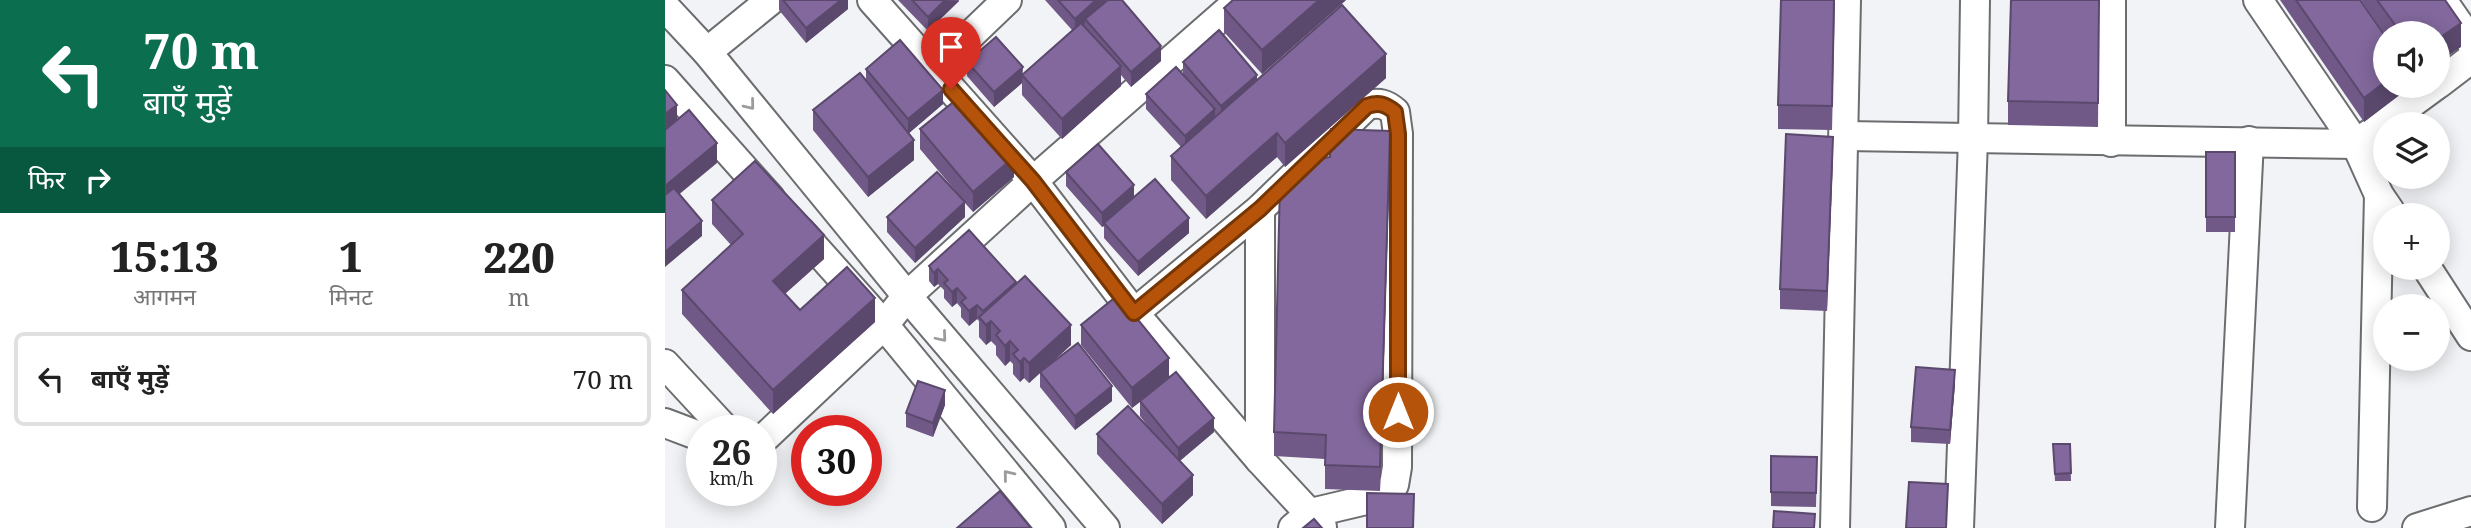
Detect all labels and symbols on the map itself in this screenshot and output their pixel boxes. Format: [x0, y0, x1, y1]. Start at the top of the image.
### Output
pin [921, 17, 981, 89]
one-way arrow [742, 96, 754, 109]
one-way arrow [934, 328, 946, 341]
position arrow [1361, 375, 1435, 449]
speed limit sign: 30 [791, 415, 882, 506]
one-way arrow [1003, 471, 1016, 483]

